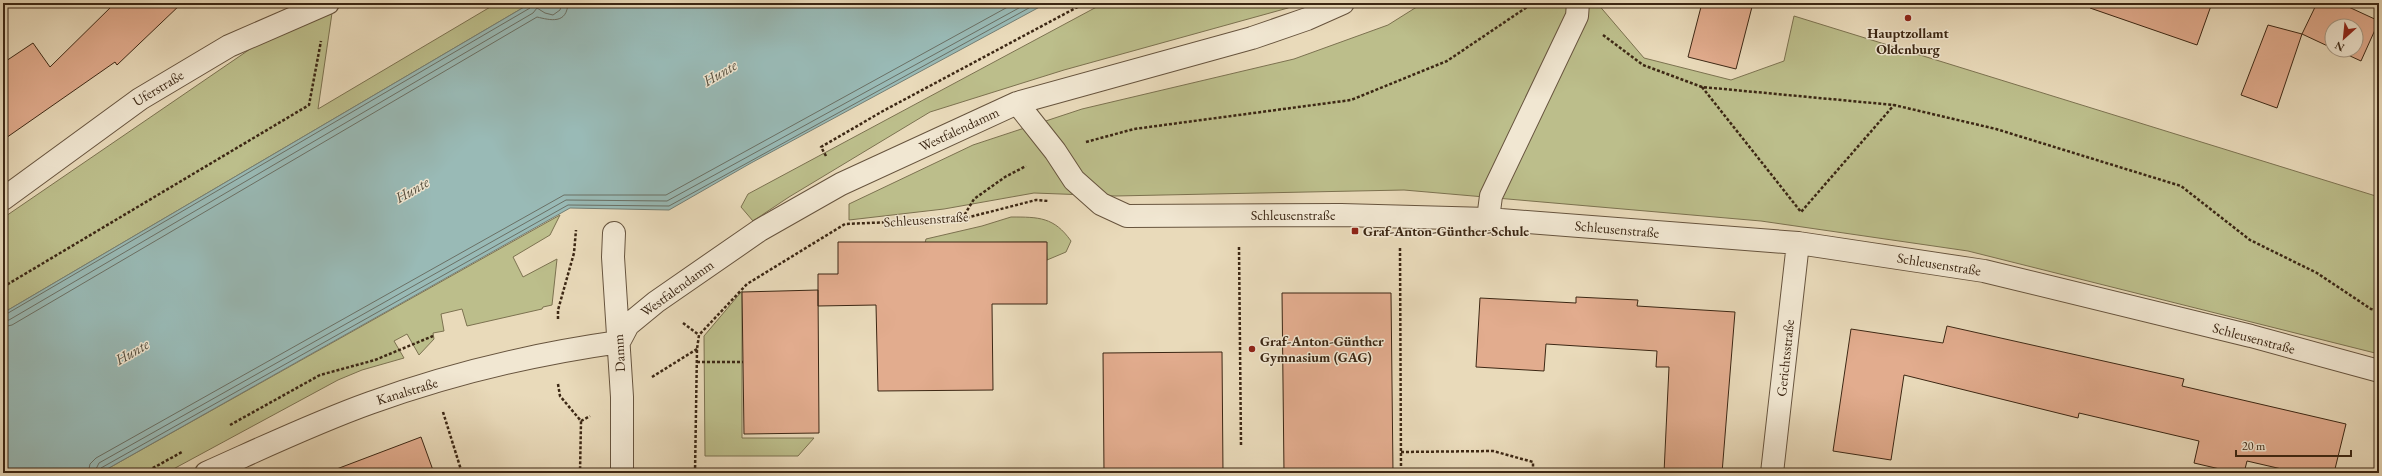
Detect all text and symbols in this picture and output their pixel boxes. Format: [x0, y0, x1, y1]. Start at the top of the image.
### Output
marker: Hauptzollamt Oldenburg [1903, 13, 1913, 23]
north arrow [2324, 18, 2364, 58]
place label: Hauptzollamt Oldenburg [1867, 24, 1949, 58]
text: N [2332, 39, 2347, 55]
water label: Hunte [699, 55, 741, 91]
street label: Uferstraße [129, 66, 187, 110]
street label: Westfalendamm [916, 103, 1002, 155]
water label: Hunte [391, 172, 433, 207]
street label: Schleusenstraße [1251, 206, 1336, 224]
street label: Schleusenstraße [883, 207, 969, 231]
street label: Schleusenstraße [1574, 216, 1661, 242]
place label: Graf-Anton-Günther-Schule [1363, 222, 1529, 240]
marker: Graf-Anton-Günther-Schule [1350, 226, 1360, 236]
street label: Schleusenstraße [1896, 248, 1983, 280]
street label: Westfalendamm [637, 255, 717, 321]
street label: Gerichtsstraße [1772, 318, 1798, 397]
street label: Schleusenstraße [2211, 318, 2298, 358]
place label: Graf-Anton-Günther Gymnasium (GAG) [1260, 332, 1384, 366]
street label: Damm [609, 333, 629, 372]
water label: Hunte [111, 334, 153, 369]
marker: Graf-Anton-Günther Gymnasium (GAG) [1247, 344, 1257, 354]
street label: Kanalstraße [374, 373, 440, 409]
scale bar [2236, 432, 2351, 458]
text: 20 m [2242, 438, 2266, 454]

